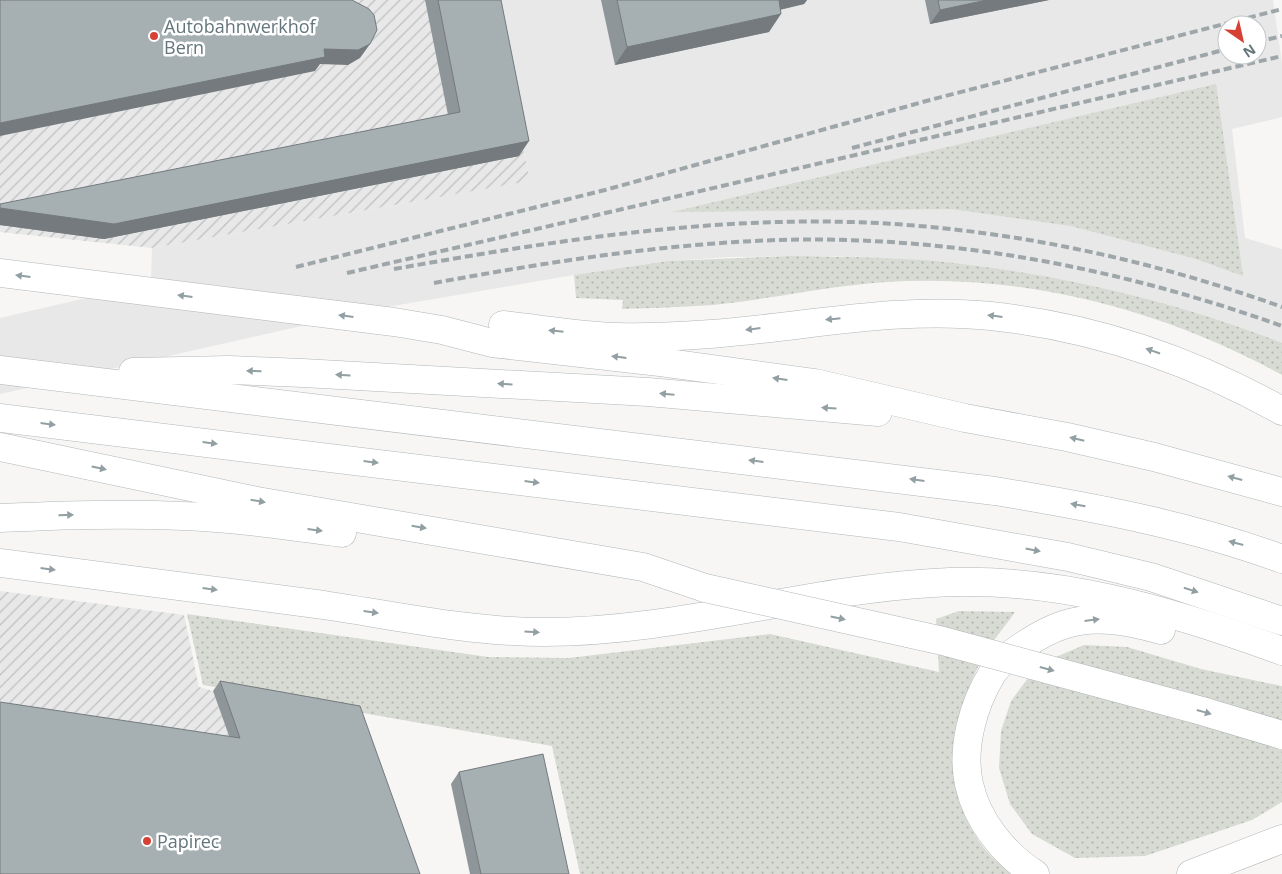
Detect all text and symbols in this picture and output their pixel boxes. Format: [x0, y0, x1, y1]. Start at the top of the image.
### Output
place label: Autobahnwerkhof Bern [164, 14, 316, 59]
north arrow [1217, 15, 1267, 65]
marker: Autobahnwerkhof Bern [148, 30, 160, 42]
text: N [1240, 40, 1260, 62]
one-way arrow [15, 272, 31, 280]
one-way arrow [176, 292, 192, 300]
one-way arrow [338, 312, 354, 320]
one-way arrow [986, 312, 1002, 320]
one-way arrow [824, 315, 840, 323]
one-way arrow [745, 325, 761, 333]
one-way arrow [548, 327, 564, 335]
one-way arrow [1145, 347, 1160, 355]
one-way arrow [611, 353, 627, 361]
one-way arrow [246, 367, 262, 375]
one-way arrow [334, 371, 350, 379]
one-way arrow [772, 374, 788, 382]
one-way arrow [497, 380, 513, 388]
one-way arrow [659, 390, 675, 398]
one-way arrow [821, 404, 837, 412]
one-way arrow [41, 420, 57, 428]
one-way arrow [1070, 435, 1085, 443]
one-way arrow [202, 439, 218, 447]
one-way arrow [748, 457, 764, 465]
one-way arrow [363, 458, 379, 466]
one-way arrow [91, 465, 107, 473]
one-way arrow [1228, 474, 1243, 482]
one-way arrow [909, 476, 925, 484]
one-way arrow [525, 478, 541, 486]
one-way arrow [251, 497, 267, 505]
one-way arrow [1070, 501, 1086, 509]
one-way arrow [58, 511, 74, 519]
one-way arrow [411, 524, 427, 532]
one-way arrow [308, 526, 324, 534]
one-way arrow [1228, 539, 1243, 547]
one-way arrow [1026, 547, 1042, 555]
one-way arrow [41, 565, 57, 573]
one-way arrow [202, 585, 218, 593]
one-way arrow [1184, 586, 1199, 594]
one-way arrow [363, 608, 379, 616]
one-way arrow [831, 614, 846, 622]
one-way arrow [1084, 616, 1100, 624]
one-way arrow [524, 628, 540, 636]
one-way arrow [1040, 665, 1055, 673]
one-way arrow [1196, 708, 1211, 716]
place label: Papirec [157, 829, 220, 853]
marker: Papirec [141, 835, 153, 847]

